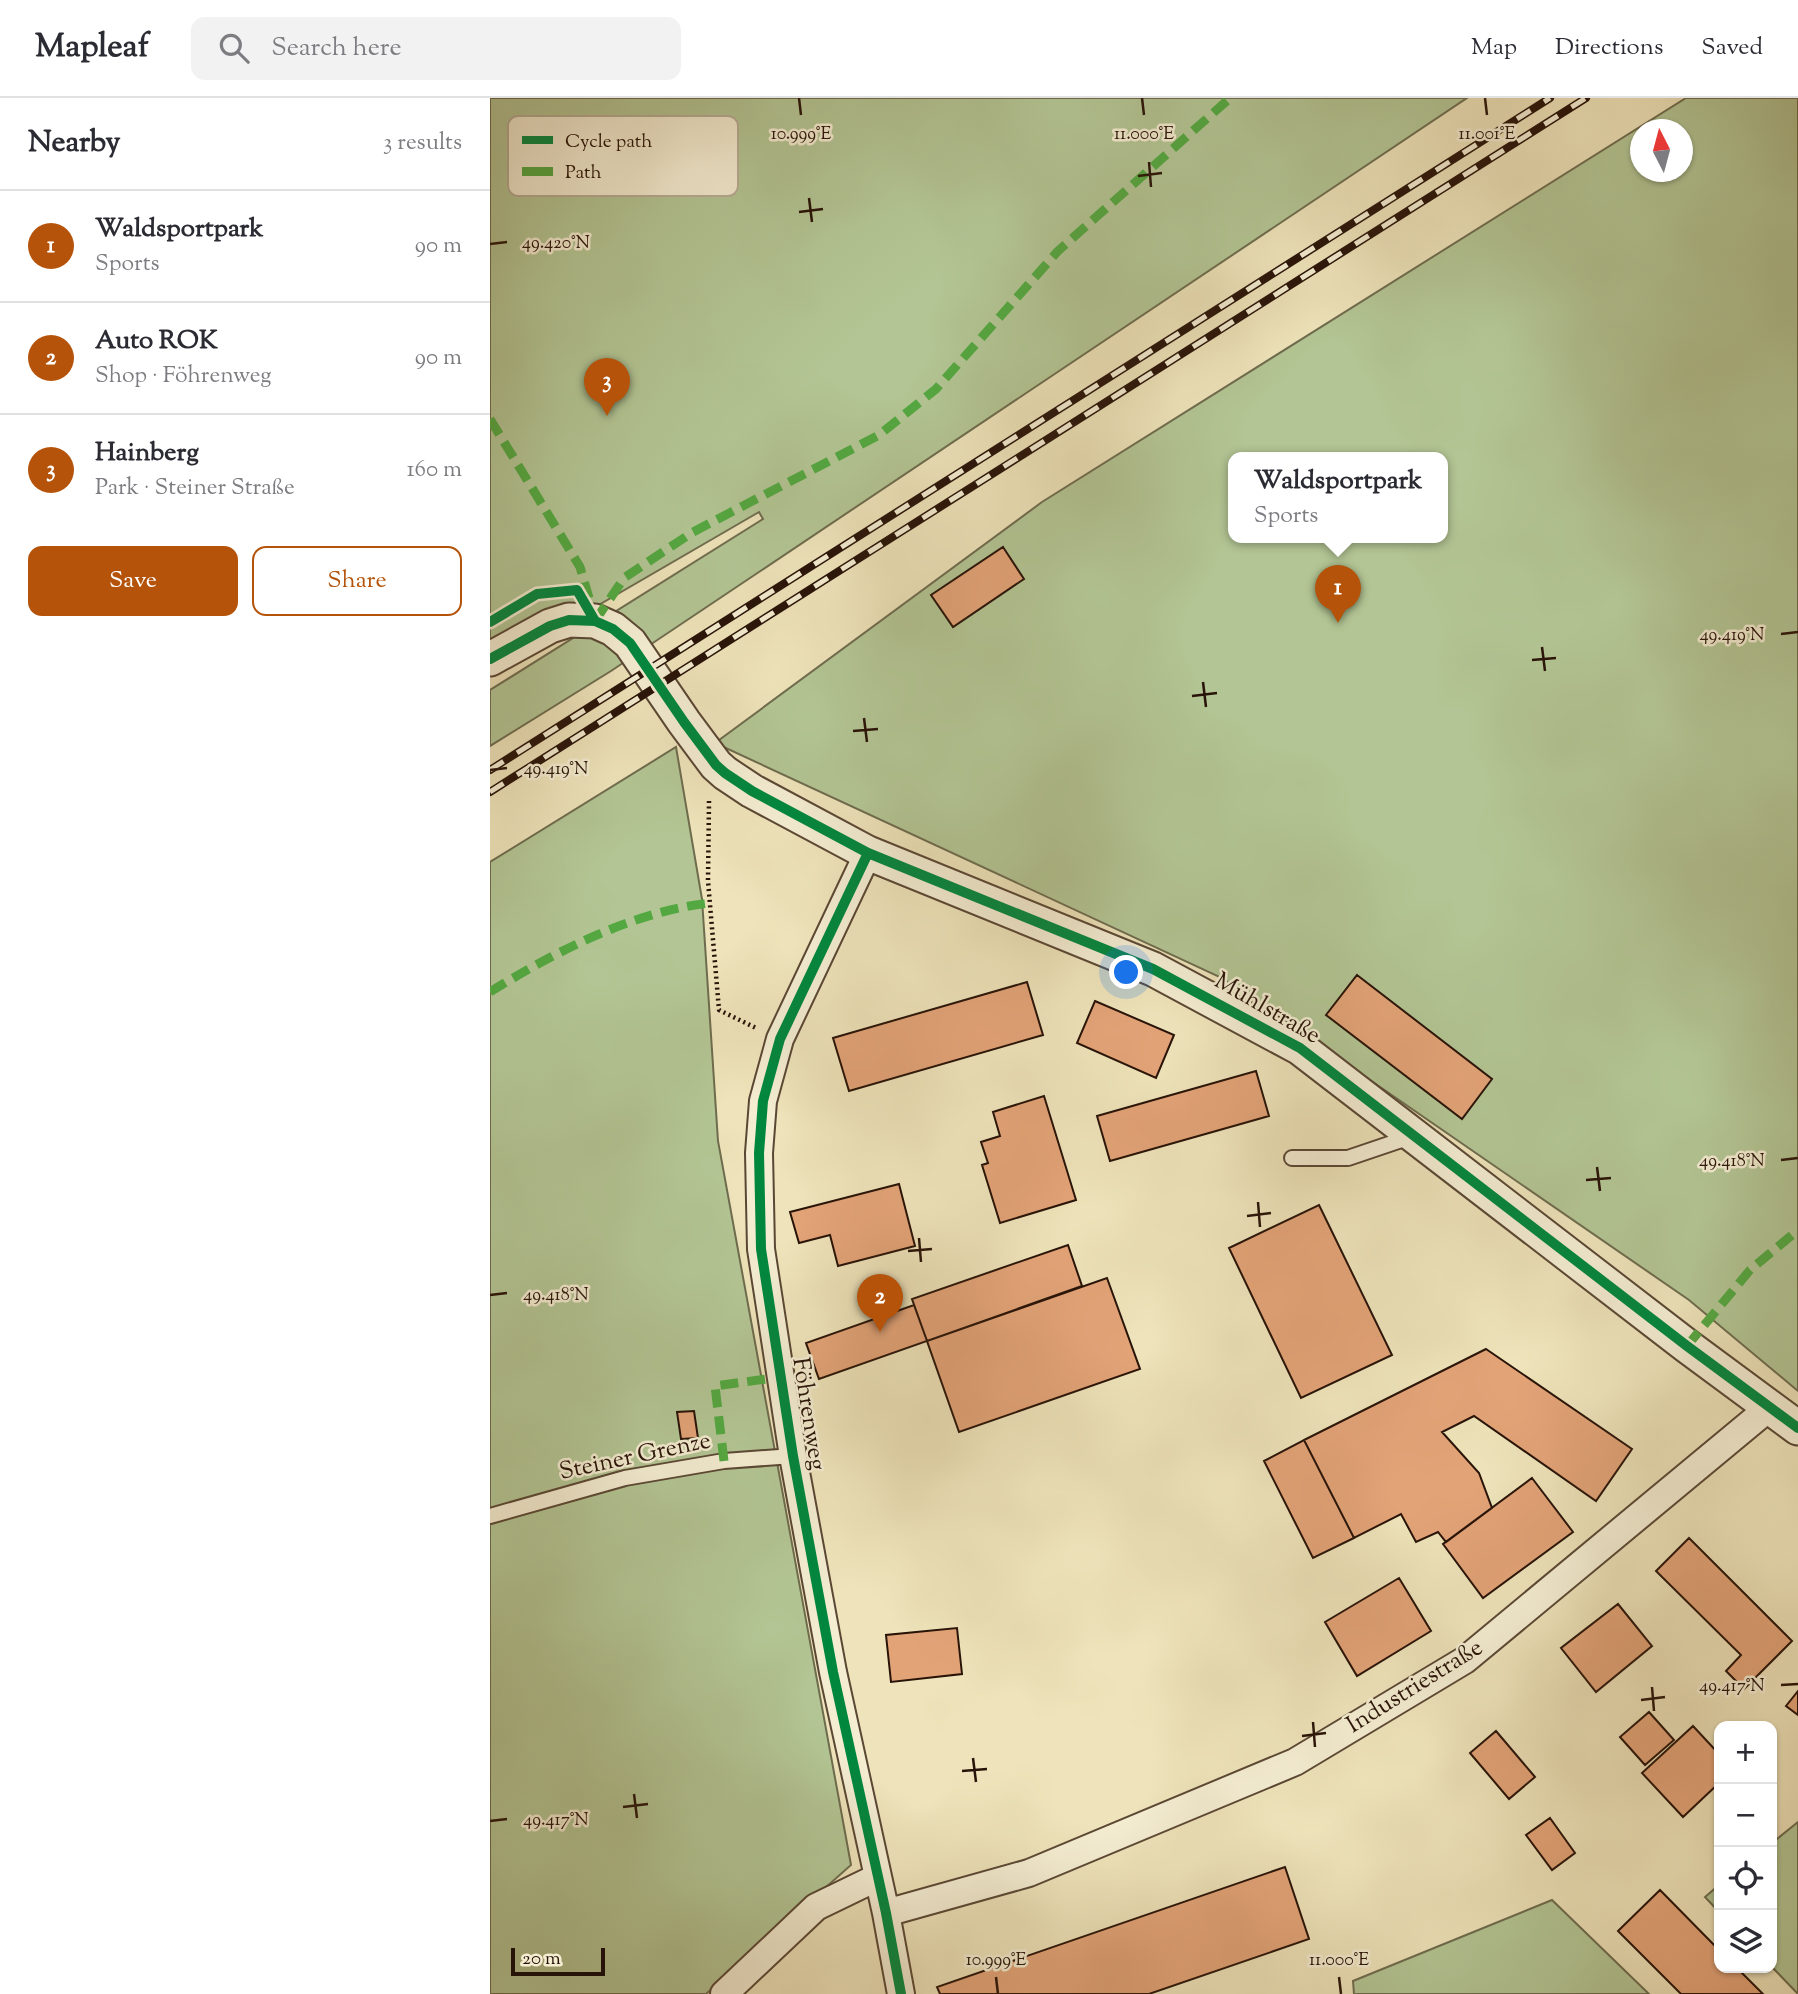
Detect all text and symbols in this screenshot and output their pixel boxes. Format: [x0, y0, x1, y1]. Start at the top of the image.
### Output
search box [191, 17, 681, 80]
text: Mapleaf [35, 24, 149, 72]
icon: search [215, 29, 253, 67]
text: Search here [271, 30, 402, 67]
text: Map [1471, 31, 1517, 65]
text: Directions [1555, 31, 1663, 65]
text: Saved [1701, 31, 1763, 65]
legend [508, 116, 738, 196]
north arrow [1630, 119, 1693, 182]
text: Nearby [28, 122, 120, 165]
text: 10.999°E [771, 122, 831, 148]
text: 11.000°E [1114, 122, 1174, 148]
text: 11.001°E [1459, 122, 1516, 148]
text: 3 results [383, 127, 462, 160]
text: Cycle path [565, 129, 652, 156]
text: Path [565, 160, 602, 187]
text: Waldsportpark [95, 211, 263, 248]
text: 1 [47, 230, 55, 263]
text: 90 m [415, 230, 462, 263]
text: 49.420°N [522, 231, 590, 257]
text: Sports [95, 248, 160, 281]
text: Auto ROK [95, 323, 218, 360]
text: 2 [46, 342, 56, 375]
text: 90 m [415, 342, 462, 375]
pin: 3 [584, 358, 630, 416]
text: Shop · Föhrenweg [95, 360, 272, 393]
text: Hainberg [95, 435, 199, 472]
popup [1228, 452, 1448, 543]
text: 3 [46, 454, 56, 487]
text: 160 m [407, 454, 462, 487]
text: Waldsportpark [1254, 463, 1422, 500]
text: Park · Steiner Straße [95, 472, 295, 505]
text: Sports [1254, 500, 1318, 533]
button: Save [28, 546, 238, 616]
button: Share [252, 546, 462, 616]
pin: 1 [1315, 565, 1361, 623]
text: 49.419°N [1700, 623, 1764, 649]
text: 49.419°N [524, 757, 588, 783]
your location [1109, 955, 1143, 989]
street label: Mühlstraße [1207, 965, 1327, 1053]
text: 49.418°N [1699, 1149, 1765, 1175]
pin: 2 [857, 1274, 903, 1332]
text: 49.418°N [523, 1283, 589, 1309]
street label: Föhrenweg [782, 1355, 834, 1473]
street label: Steiner Grenze [556, 1424, 714, 1490]
street label: Industriestraße [1340, 1632, 1490, 1742]
text: 49.417°N [1699, 1674, 1765, 1700]
map controls [1714, 1721, 1777, 1973]
button: + [1714, 1721, 1777, 1784]
button: − [1714, 1784, 1777, 1847]
text: 49.417°N [523, 1808, 589, 1834]
button: locate [1714, 1847, 1777, 1910]
button: layers [1714, 1910, 1777, 1973]
scale bar [511, 1945, 606, 1977]
text: 20 m [522, 1946, 561, 1973]
text: 10.999°E [966, 1948, 1026, 1974]
text: 11.000°E [1309, 1948, 1369, 1974]

